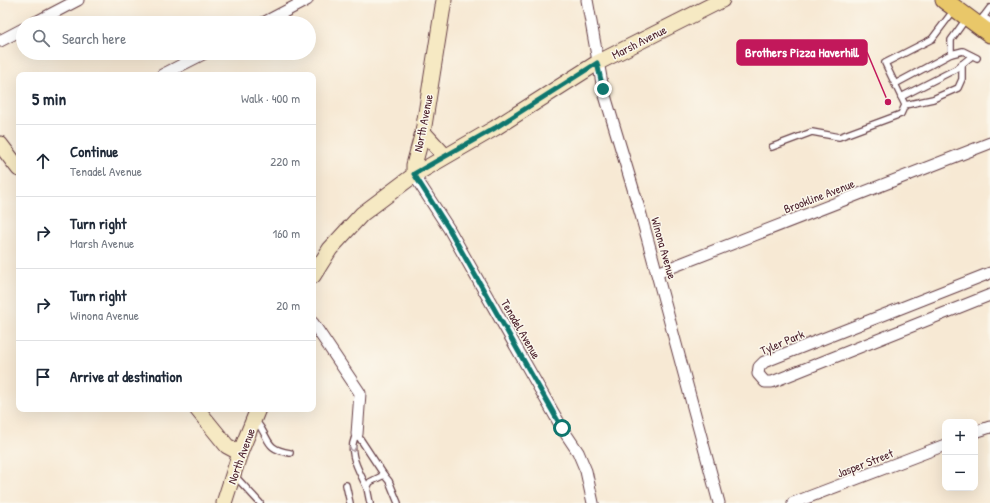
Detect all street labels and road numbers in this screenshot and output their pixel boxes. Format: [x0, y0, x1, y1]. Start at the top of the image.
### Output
street label: Marsh Avenue [609, 21, 669, 63]
street label: North Avenue [409, 93, 437, 153]
street label: Brookline Avenue [781, 175, 857, 217]
street label: Winona Avenue [647, 215, 681, 281]
street label: Tenadel Avenue [497, 296, 545, 362]
street label: Tyler Park [757, 325, 807, 359]
street label: North Avenue [223, 426, 259, 486]
street label: Jasper Street [834, 444, 896, 482]

